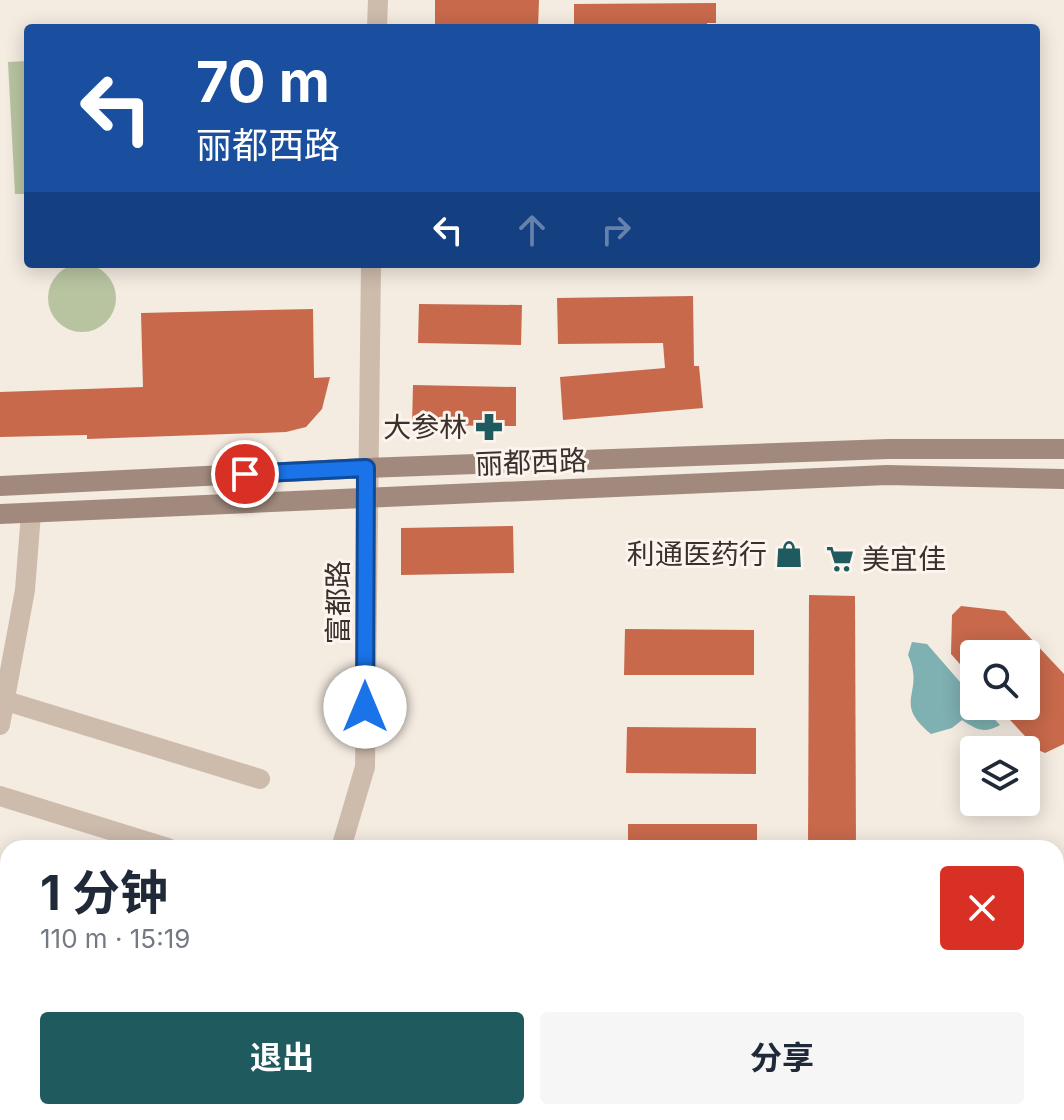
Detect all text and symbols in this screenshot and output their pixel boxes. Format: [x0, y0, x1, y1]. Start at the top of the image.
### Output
text: 70 m [196, 48, 330, 116]
icon: left [64, 56, 168, 160]
text: 丽都西路 [196, 123, 340, 167]
icon: left [426, 208, 470, 252]
icon: ahead [510, 208, 554, 252]
icon: right [594, 208, 638, 252]
place label: 大参林 [383, 410, 467, 444]
pharmacy icon: 大参林 [474, 412, 504, 442]
pin [211, 440, 279, 508]
street label: 丽都西路 [474, 443, 588, 481]
icon: arrive [223, 452, 267, 496]
place label: 利通医药行 [627, 537, 767, 571]
shop icon: 利通医药行 [774, 539, 804, 569]
place label: 美宜佳 [862, 542, 946, 576]
supermarket icon: 美宜佳 [825, 544, 855, 574]
street label: 富都路 [321, 560, 355, 644]
map controls [960, 640, 1040, 816]
button: search [960, 640, 1040, 720]
position arrow [323, 665, 407, 749]
button: layers [960, 736, 1040, 816]
text: 1 分钟 [40, 863, 168, 922]
button: close [940, 866, 1024, 950]
text: 110 m · 15:19 [40, 923, 190, 954]
button: 退出 [40, 1012, 524, 1104]
button: 分享 [540, 1012, 1024, 1104]

